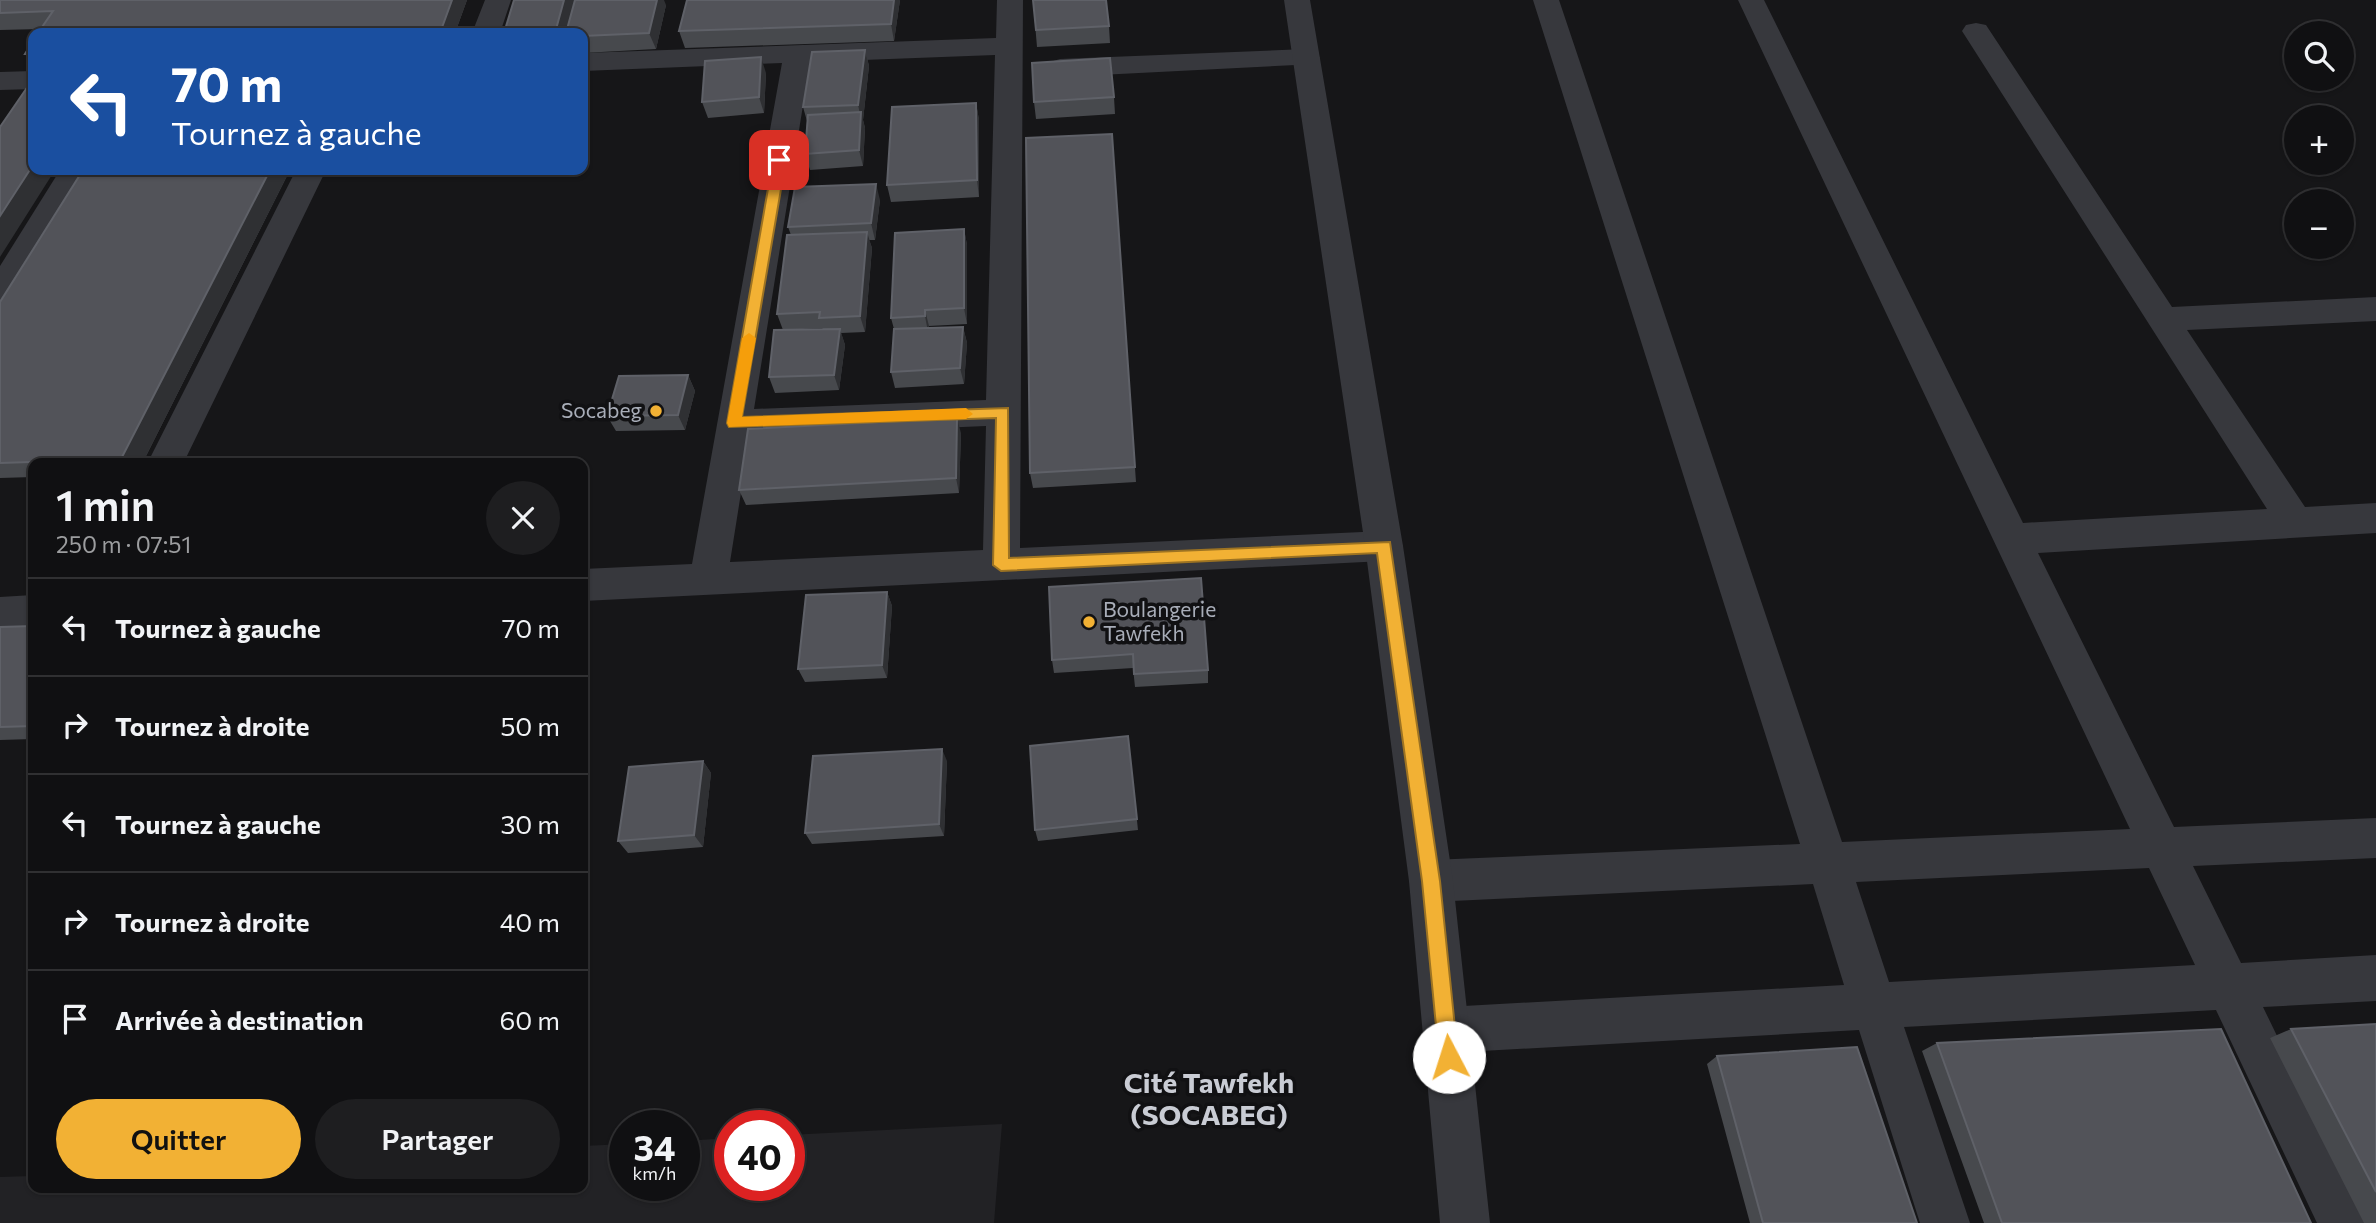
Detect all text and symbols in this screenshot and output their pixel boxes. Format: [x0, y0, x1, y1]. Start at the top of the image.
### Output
map controls [2284, 21, 2354, 259]
button: search [2284, 21, 2354, 91]
text: 70 m [171, 52, 282, 112]
icon: left [56, 56, 147, 147]
button: + [2284, 105, 2354, 175]
text: Tournez à gauche [171, 112, 422, 152]
pin [749, 130, 809, 190]
icon: arrive [760, 141, 798, 179]
button: − [2284, 189, 2354, 259]
place label: Socabeg [561, 397, 642, 422]
marker: Socabeg [648, 403, 664, 419]
text: 1 min [56, 478, 155, 530]
button: close [486, 481, 560, 555]
text: 250 m · 07:51 [56, 530, 191, 558]
place label: Boulangerie Tawfekh [1103, 596, 1216, 645]
icon: left [56, 608, 94, 646]
text: Tournez à gauche [115, 612, 321, 643]
text: 70 m [502, 612, 560, 643]
marker: Boulangerie Tawfekh [1081, 614, 1097, 630]
icon: right [56, 706, 94, 744]
text: Tournez à droite [115, 710, 310, 741]
text: 50 m [500, 710, 560, 741]
icon: left [56, 804, 94, 842]
text: Tournez à gauche [115, 808, 321, 839]
text: 30 m [501, 808, 560, 839]
icon: right [56, 902, 94, 940]
text: Tournez à droite [115, 906, 310, 937]
text: 40 m [500, 906, 560, 937]
icon: arrive [56, 1000, 94, 1038]
text: Arrivée à destination [115, 1004, 363, 1035]
text: 60 m [500, 1004, 560, 1035]
position arrow [1412, 1020, 1486, 1094]
district label: Cité Tawfekh (SOCABEG) [1124, 1065, 1294, 1131]
button: Quitter [56, 1099, 301, 1179]
button: Partager [315, 1099, 560, 1179]
speed limit sign: 40 [714, 1110, 805, 1201]
text: 34 [634, 1125, 675, 1168]
text: km/h [633, 1162, 676, 1184]

